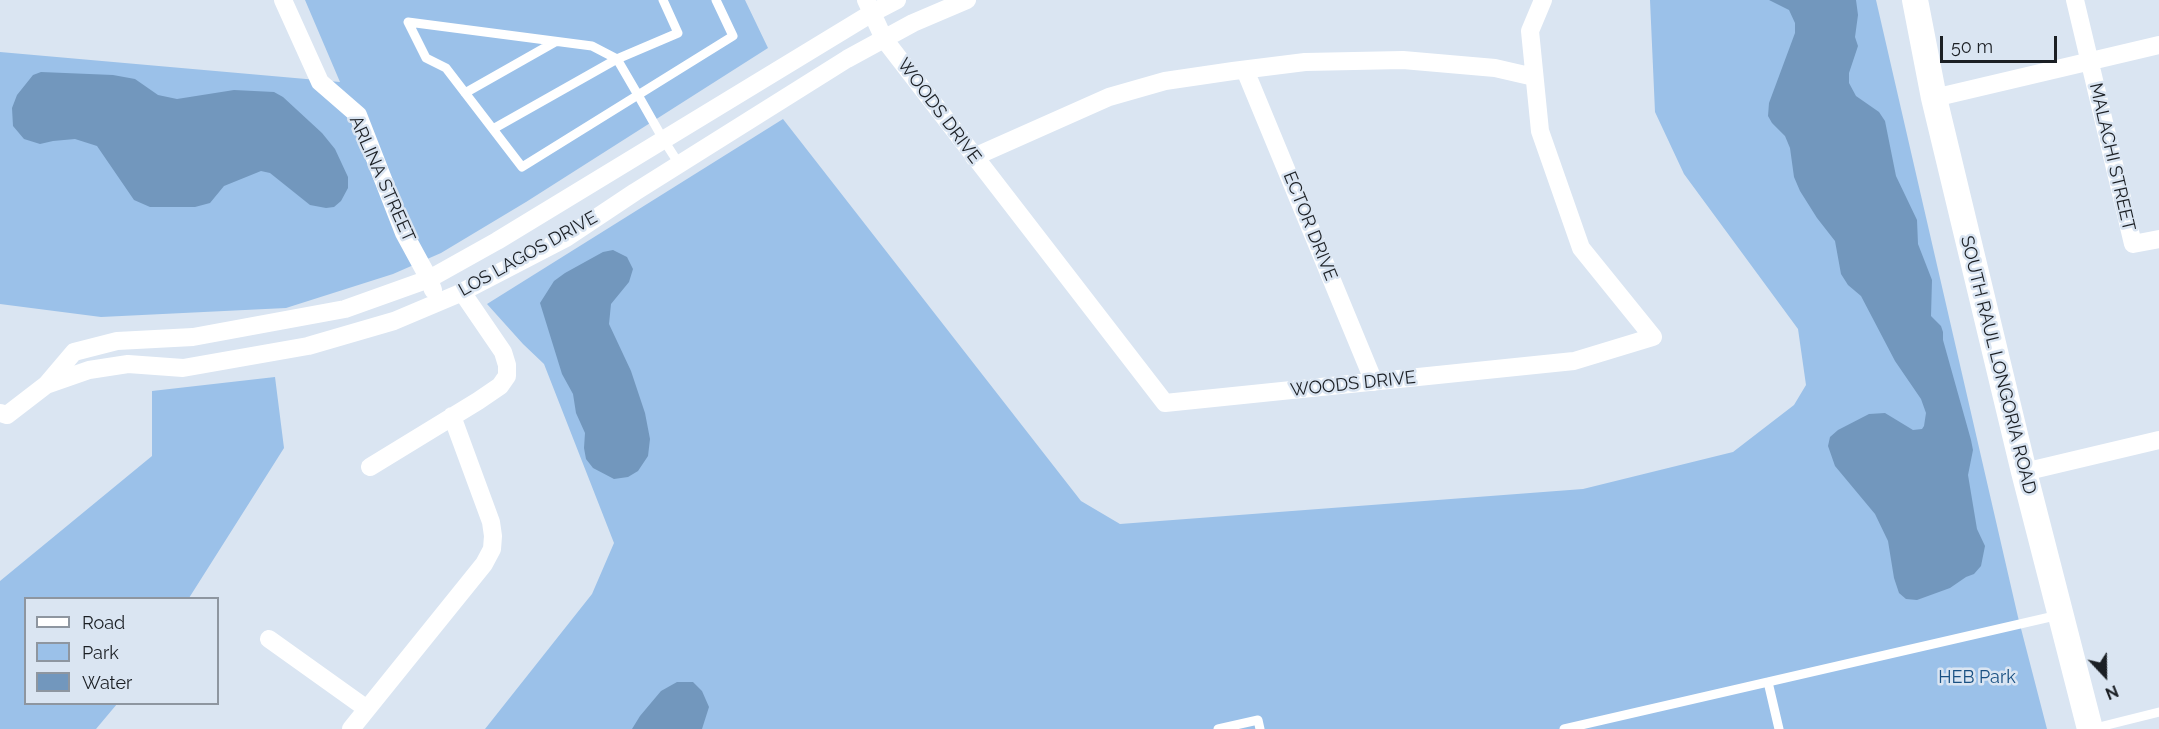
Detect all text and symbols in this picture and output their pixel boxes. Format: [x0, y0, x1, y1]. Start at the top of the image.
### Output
scale bar [1943, 24, 2060, 62]
text: 50 m [1951, 36, 1993, 57]
street label: WOODS DRIVE [892, 54, 986, 168]
street label: MALACHI STREET [2084, 81, 2140, 233]
street label: ARLINA STREET [344, 112, 420, 246]
street label: ECTOR DRIVE [1278, 168, 1342, 284]
street label: LOS LAGOS DRIVE [455, 207, 601, 301]
street label: SOUTH RAUL LONGORIA ROAD [1955, 234, 2041, 496]
street label: WOODS DRIVE [1289, 367, 1417, 401]
legend [24, 597, 219, 705]
text: Road [82, 612, 125, 633]
text: Park [82, 642, 119, 663]
north arrow [2075, 645, 2135, 705]
park label: HEB Park [1938, 667, 2016, 689]
text: Water [82, 672, 132, 693]
text: N [2103, 681, 2121, 703]

